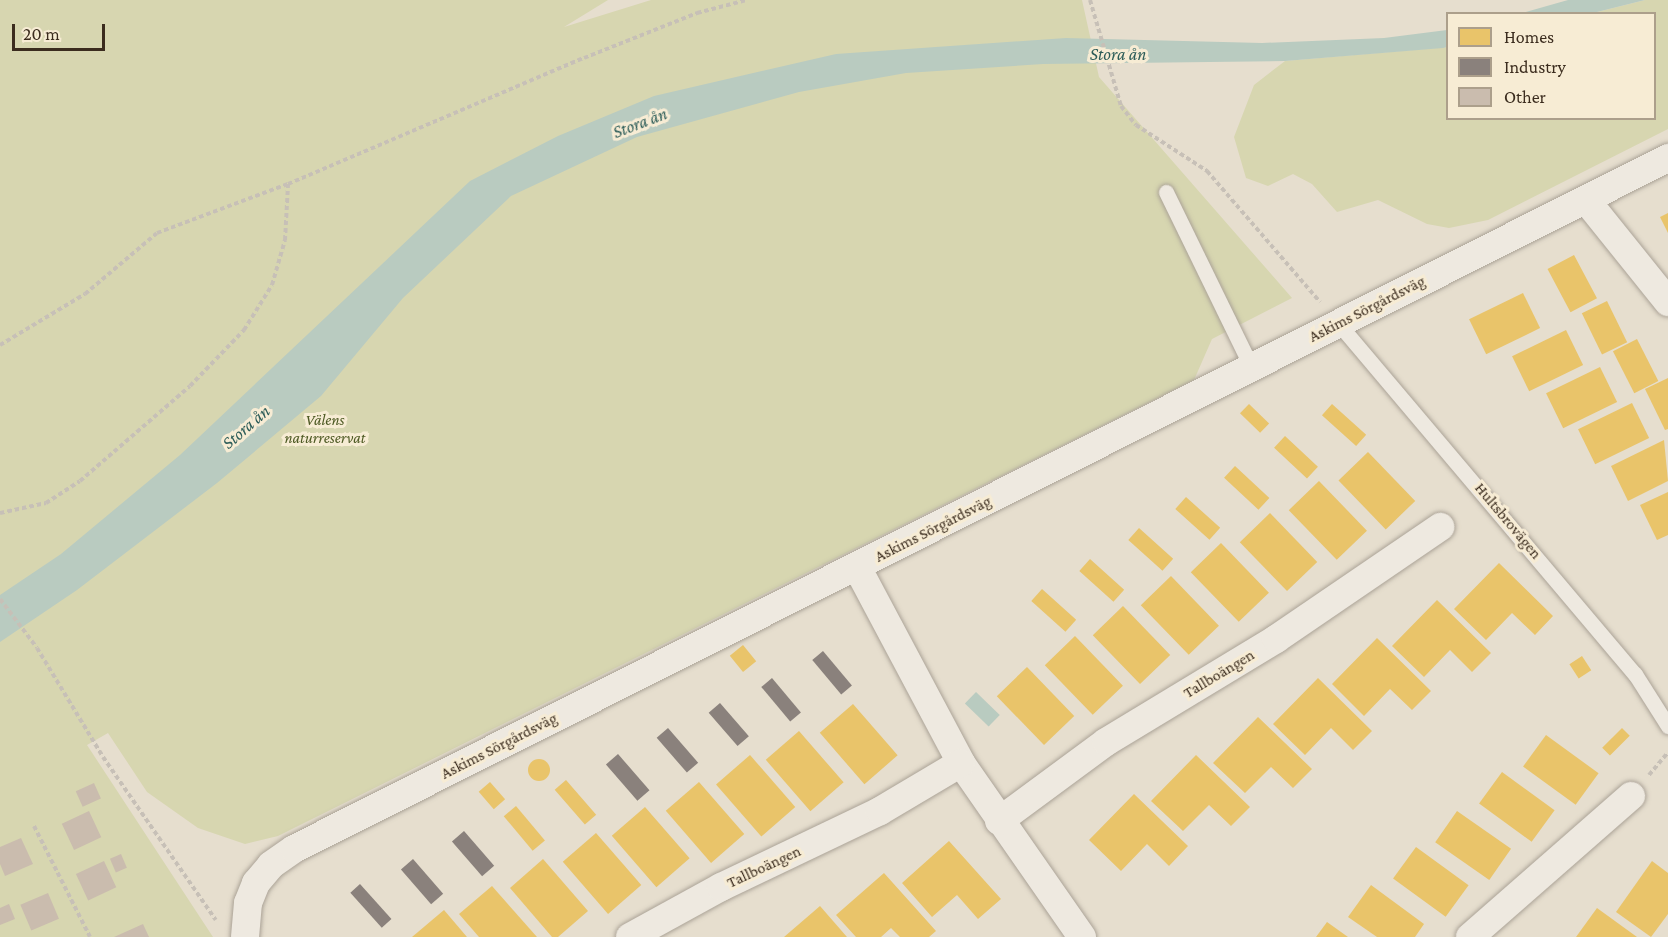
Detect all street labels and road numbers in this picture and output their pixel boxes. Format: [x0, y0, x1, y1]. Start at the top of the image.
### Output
street label: Askims Sörgårdsväg [1306, 271, 1428, 347]
street label: Hultsbrovägen [1470, 479, 1546, 563]
street label: Askims Sörgårdsväg [872, 491, 994, 567]
street label: Tallboängen [1180, 645, 1258, 703]
street label: Askims Sörgårdsväg [438, 708, 560, 784]
street label: Tallboängen [724, 842, 804, 892]

